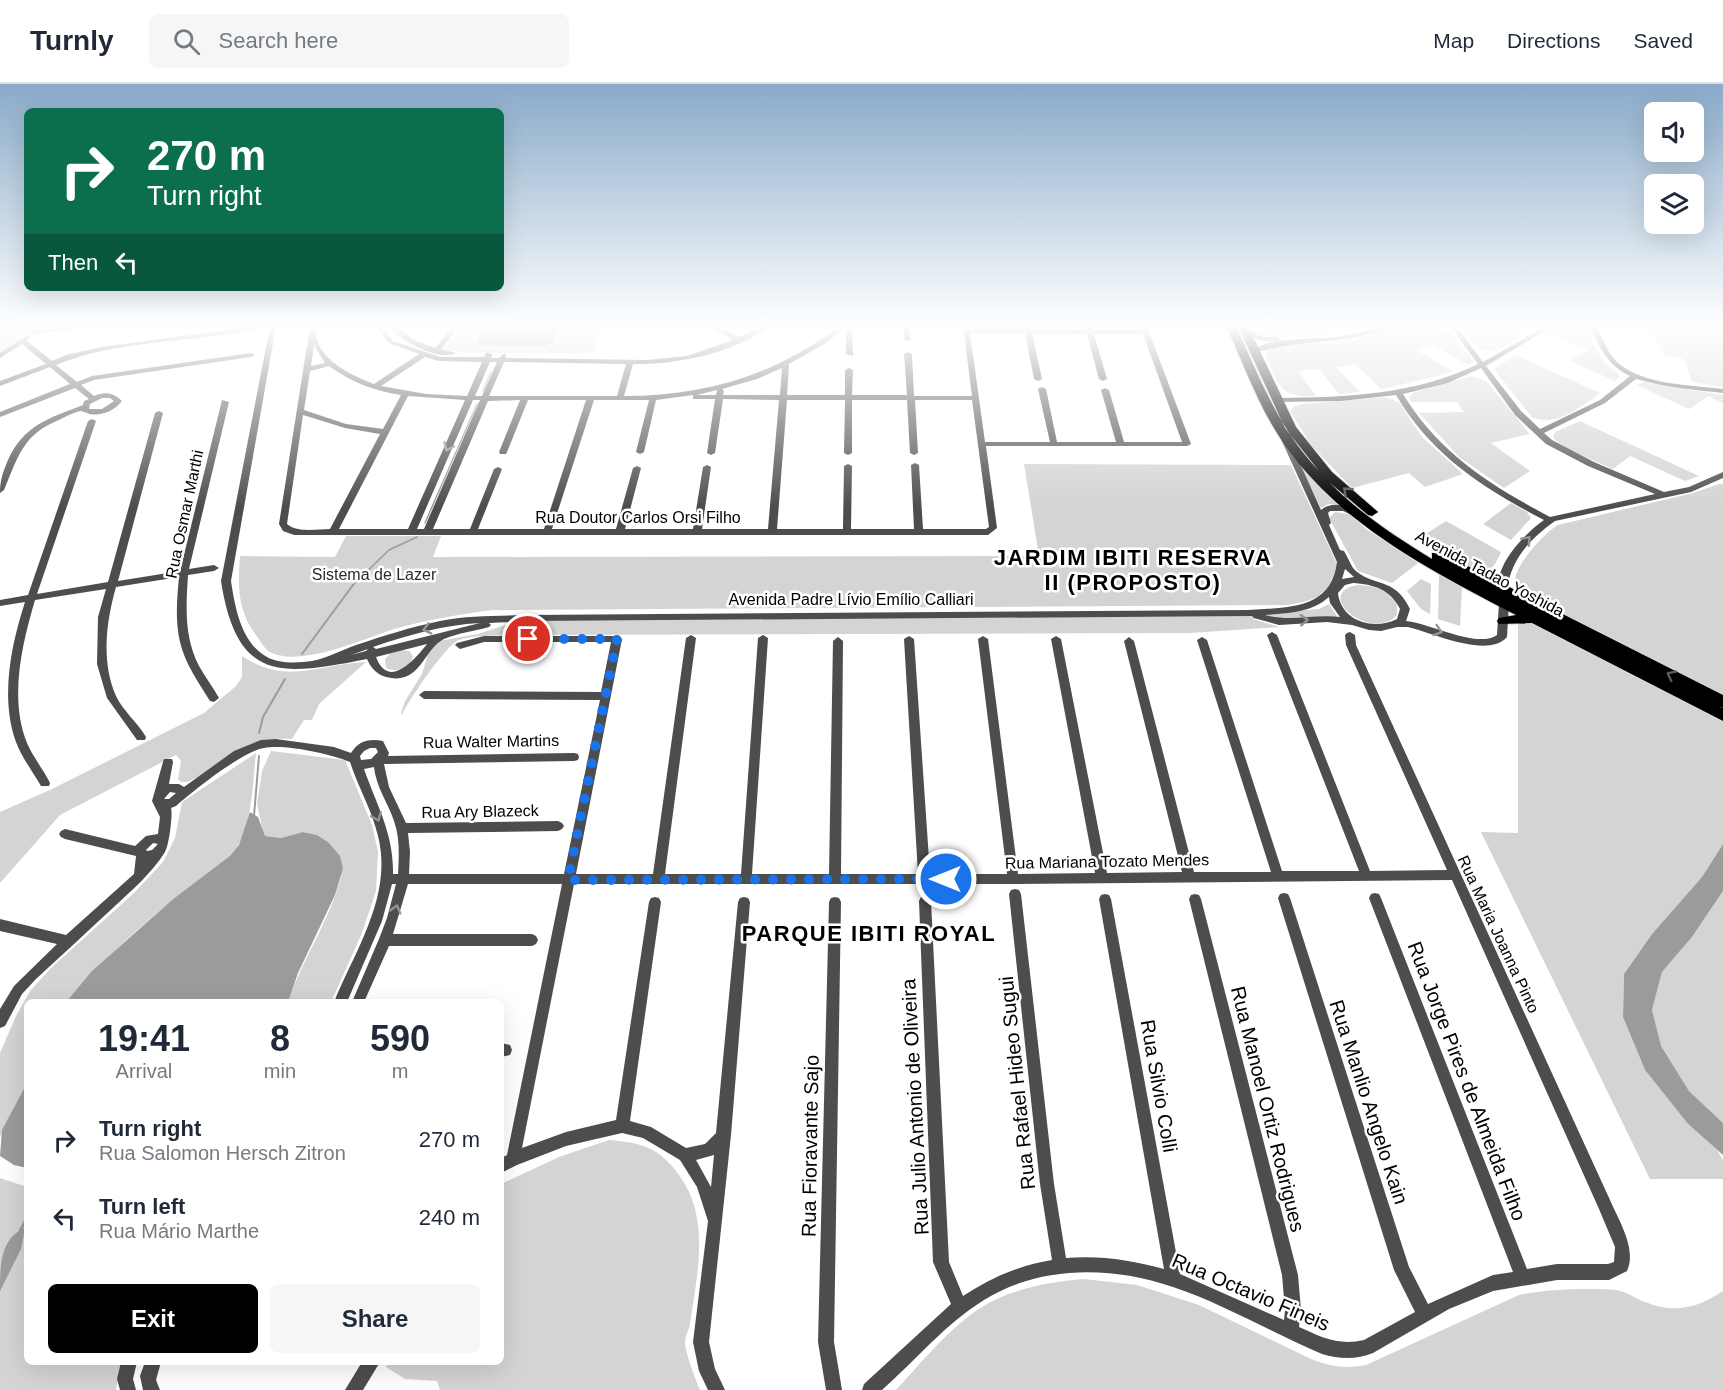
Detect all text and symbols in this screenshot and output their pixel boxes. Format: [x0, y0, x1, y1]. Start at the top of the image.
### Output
search box [149, 14, 569, 68]
text: Turnly [30, 25, 113, 56]
icon: search [170, 25, 203, 58]
text: Search here [218, 28, 338, 53]
text: Map [1433, 29, 1474, 52]
text: Directions [1507, 29, 1600, 52]
text: Saved [1633, 29, 1693, 52]
map controls [1644, 102, 1704, 234]
button: sound [1644, 102, 1704, 162]
icon: right [48, 132, 126, 210]
text: 270 m [147, 132, 266, 179]
button: layers [1644, 174, 1704, 234]
text: Turn right [147, 181, 262, 211]
icon: left [110, 246, 143, 279]
text: Then [48, 250, 98, 275]
one-way arrow [444, 441, 456, 452]
street label: Rua Osmar Marthi [163, 448, 206, 580]
one-way arrow [1343, 487, 1354, 498]
street label: Rua Doutor Carlos Orsi Filho [535, 509, 741, 526]
street label: Avenida Tadao Yoshida [1413, 527, 1567, 620]
one-way arrow [1520, 536, 1531, 547]
district label: JARDIM IBITI RESERVA II (PROPOSTO) [994, 545, 1272, 595]
park label: Sistema de Lazer [312, 566, 437, 583]
street label: Avenida Padre Lívio Emílio Calliari [728, 591, 974, 608]
pin [502, 613, 553, 664]
one-way arrow [1299, 614, 1308, 627]
one-way arrow [422, 622, 433, 634]
icon: arrive [511, 622, 544, 655]
one-way arrow [1432, 624, 1443, 636]
one-way arrow [1667, 671, 1677, 682]
street label: Rua Walter Martins [423, 732, 559, 751]
street label: Rua Ary Blazeck [421, 802, 540, 821]
one-way arrow [370, 811, 382, 822]
position arrow [914, 847, 978, 911]
street label: Rua Mariana Tozato Mendes [1005, 851, 1209, 872]
street label: Rua Maria Joanna Pinto [1455, 853, 1543, 1016]
one-way arrow [389, 904, 401, 915]
district label: PARQUE IBITI ROYAL [742, 921, 996, 946]
street label: Rua Jorge Pires de Almeida Filho [1404, 939, 1530, 1223]
street label: Rua Rafael Hideo Sugui [995, 975, 1039, 1191]
street label: Rua Julio Antonio de Oliveira [897, 977, 933, 1236]
street label: Rua Manoel Ortiz Rodrigues [1227, 984, 1309, 1234]
street label: Rua Manlio Angelo Kain [1326, 997, 1412, 1207]
text: 19:41 [98, 1018, 190, 1059]
text: 8 [270, 1018, 290, 1059]
text: 590 [370, 1018, 430, 1059]
street label: Rua Silvio Colli [1136, 1018, 1182, 1154]
street label: Rua Fioravante Sajo [797, 1055, 823, 1237]
text: Arrival [116, 1060, 172, 1082]
text: min [264, 1060, 296, 1082]
text: m [392, 1060, 408, 1082]
text: Turn right [99, 1116, 201, 1141]
icon: right [48, 1124, 81, 1157]
text: 270 m [419, 1127, 480, 1152]
text: Rua Salomon Hersch Zitron [99, 1142, 346, 1164]
text: Turn left [99, 1194, 185, 1219]
icon: left [48, 1202, 81, 1235]
text: 240 m [419, 1205, 480, 1230]
text: Rua Mário Marthe [99, 1220, 259, 1242]
street label: Rua Octavio Fineis [1169, 1249, 1333, 1335]
button: Exit [48, 1284, 258, 1353]
button: Share [270, 1284, 480, 1353]

